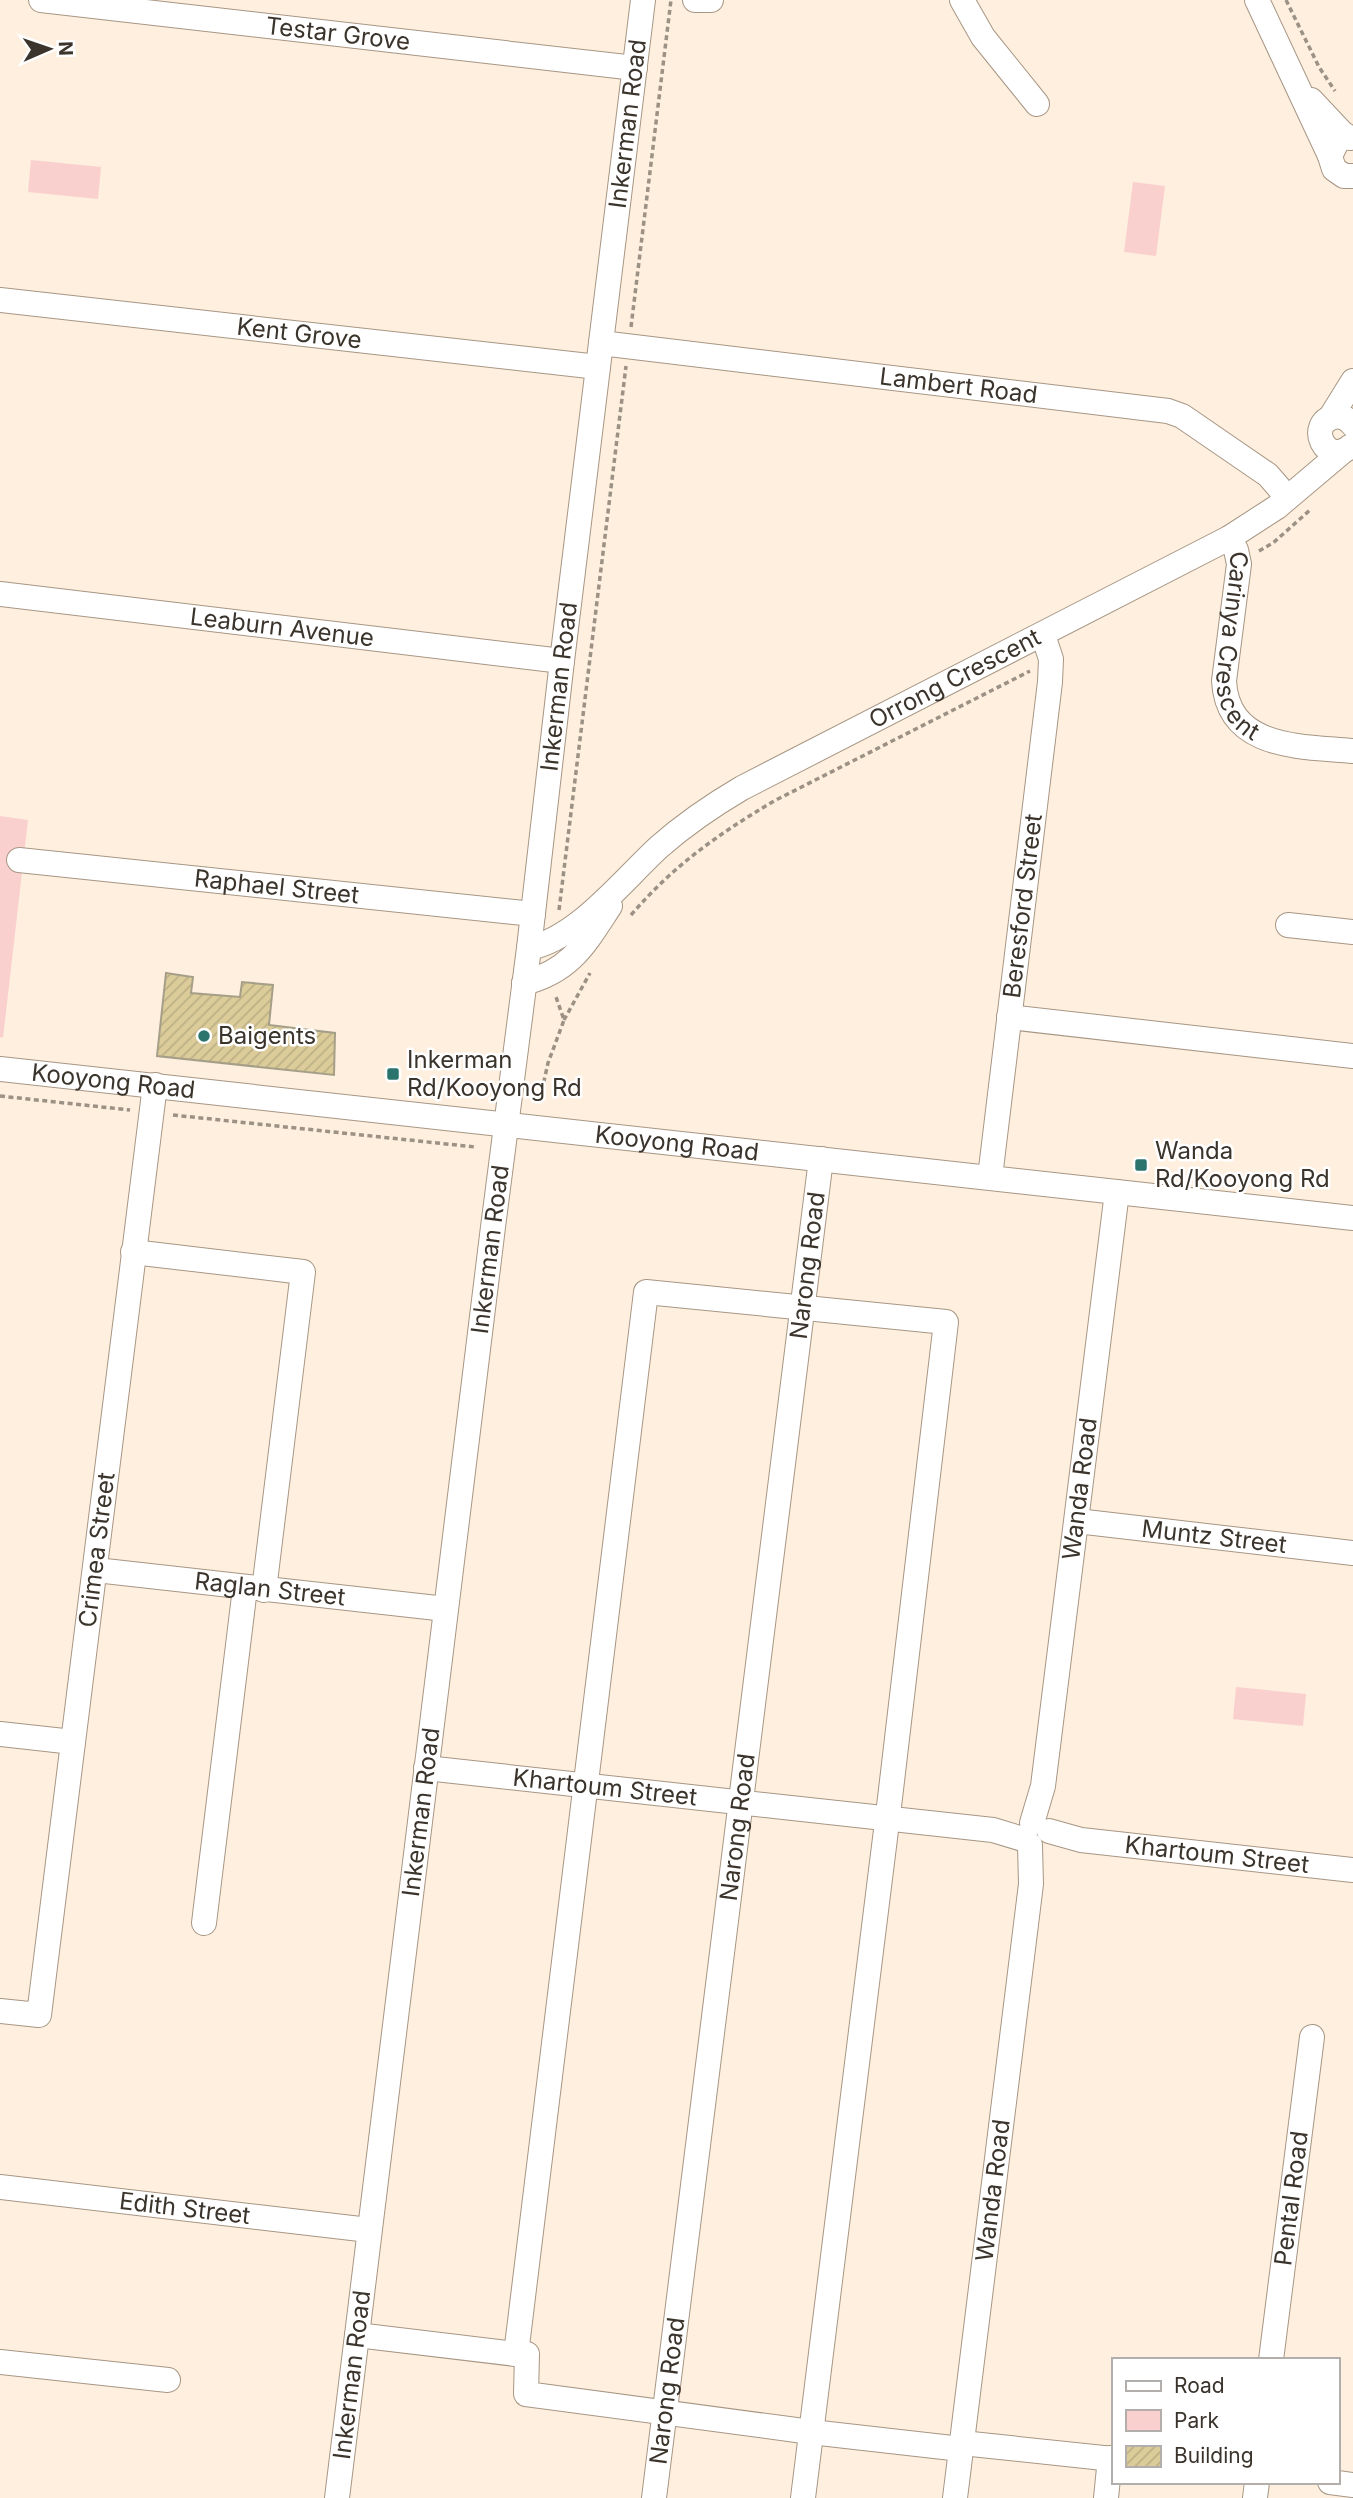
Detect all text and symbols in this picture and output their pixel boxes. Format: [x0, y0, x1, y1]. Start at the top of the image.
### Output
street label: Testar Grove [264, 11, 412, 56]
north arrow [14, 14, 84, 84]
street label: Inkerman Road [603, 38, 652, 210]
text: N [54, 41, 77, 56]
street label: Kent Grove [235, 312, 363, 354]
street label: Lambert Road [878, 362, 1039, 409]
street label: Carinya Crescent [1210, 549, 1265, 747]
street label: Inkerman Road [534, 600, 583, 773]
street label: Leaburn Avenue [189, 602, 376, 652]
street label: Orrong Crescent [864, 622, 1045, 734]
street label: Beresford Street [997, 812, 1048, 1000]
street label: Raphael Street [193, 863, 361, 910]
place label: Baigents [218, 1021, 316, 1050]
marker: Baigents [196, 1028, 212, 1044]
place label: Inkerman Rd/Kooyong Rd [407, 1045, 582, 1102]
street label: Kooyong Road [30, 1058, 197, 1104]
marker: Inkerman Rd/Kooyong Rd [385, 1066, 401, 1082]
street label: Kooyong Road [594, 1120, 760, 1166]
place label: Wanda Rd/Kooyong Rd [1155, 1136, 1330, 1193]
marker: Wanda Rd/Kooyong Rd [1133, 1157, 1149, 1173]
street label: Inkerman Road [465, 1163, 515, 1335]
street label: Narong Road [784, 1190, 831, 1341]
street label: Wanda Road [1056, 1416, 1103, 1562]
street label: Crimea Street [72, 1470, 121, 1629]
street label: Muntz Street [1140, 1514, 1288, 1559]
street label: Raglan Street [193, 1566, 347, 1612]
street label: Inkerman Road [396, 1726, 445, 1898]
street label: Narong Road [714, 1752, 761, 1902]
street label: Khartoum Street [511, 1763, 699, 1812]
street label: Khartoum Street [1123, 1830, 1311, 1879]
street label: Wanda Road [969, 2118, 1016, 2263]
street label: Pental Road [1268, 2129, 1314, 2267]
street label: Edith Street [118, 2186, 252, 2230]
street label: Inkerman Road [327, 2289, 376, 2461]
street label: Narong Road [643, 2315, 690, 2466]
legend [1112, 2358, 1339, 2484]
text: Road [1174, 2373, 1225, 2398]
text: Park [1174, 2408, 1219, 2433]
text: Building [1174, 2443, 1254, 2468]

